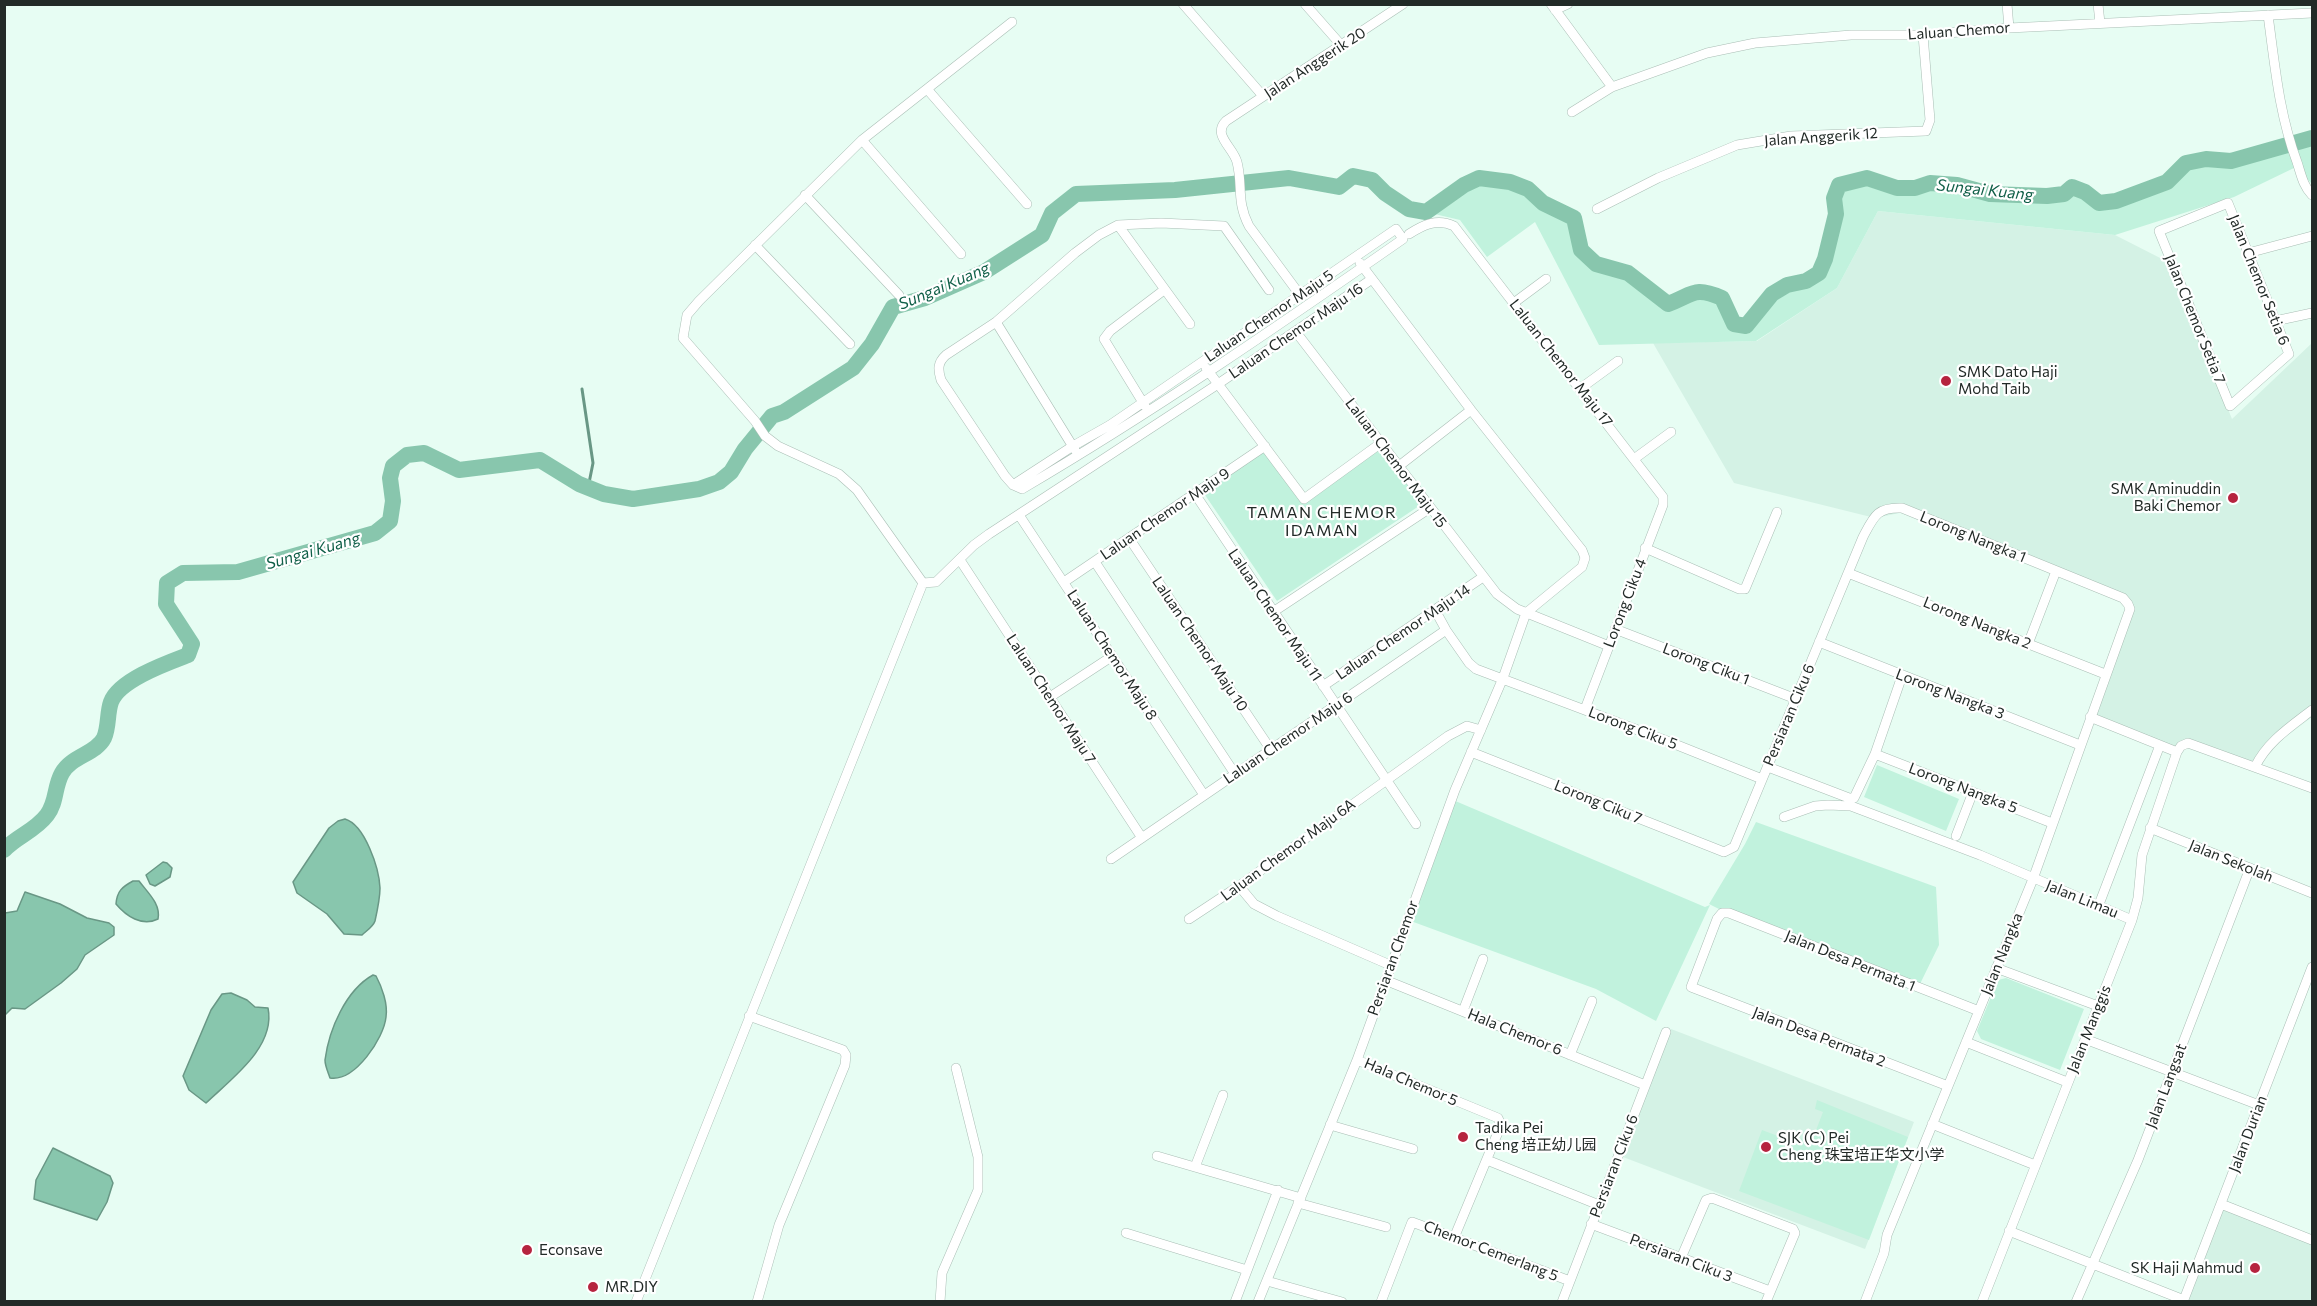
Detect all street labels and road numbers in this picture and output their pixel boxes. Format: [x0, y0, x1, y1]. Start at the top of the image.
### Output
street label: Laluan Chemor [1907, 18, 2011, 44]
street label: Jalan Anggerik 20 [1261, 24, 1369, 102]
street label: Jalan Anggerik 12 [1764, 124, 1878, 150]
street label: Jalan Chemor Setia 6 [2225, 212, 2293, 348]
street label: Jalan Chemor Setia 7 [2161, 252, 2229, 386]
street label: Laluan Chemor Maju 5 [1201, 266, 1337, 366]
street label: Laluan Chemor Maju 16 [1225, 279, 1367, 383]
street label: Laluan Chemor Maju 17 [1506, 296, 1616, 430]
street label: Laluan Chemor Maju 15 [1341, 395, 1451, 531]
street label: Laluan Chemor Maju 9 [1097, 464, 1233, 564]
street label: Lorong Nangka 1 [1917, 507, 2029, 567]
street label: Laluan Chemor Maju 11 [1224, 545, 1326, 685]
street label: Lorong Ciku 4 [1600, 556, 1650, 650]
street label: Laluan Chemor Maju 10 [1148, 573, 1252, 715]
street label: Laluan Chemor Maju 14 [1332, 580, 1474, 684]
street label: Laluan Chemor Maju 8 [1063, 586, 1161, 724]
street label: Lorong Nangka 2 [1920, 593, 2034, 653]
street label: Laluan Chemor Maju 7 [1002, 631, 1100, 767]
street label: Lorong Ciku 1 [1660, 639, 1752, 689]
street label: Persiaran Ciku 6 [1759, 661, 1819, 769]
street label: Lorong Nangka 3 [1893, 665, 2007, 723]
street label: Laluan Chemor Maju 6 [1220, 688, 1356, 788]
street label: Lorong Ciku 5 [1586, 703, 1680, 753]
street label: Lorong Nangka 5 [1906, 759, 2020, 817]
street label: Lorong Ciku 7 [1551, 776, 1645, 828]
street label: Laluan Chemor Maju 6A [1217, 795, 1359, 905]
street label: Jalan Sekolah [2186, 836, 2276, 886]
street label: Jalan Limau [2043, 876, 2121, 922]
street label: Persiaran Chemor [1364, 898, 1422, 1018]
street label: Jalan Nangka [1977, 910, 2027, 998]
street label: Jalan Desa Permata 1 [1782, 927, 1918, 995]
street label: Jalan Manggis [2063, 983, 2115, 1075]
street label: Jalan Desa Permata 2 [1750, 1003, 1888, 1071]
street label: Hala Chemor 6 [1465, 1005, 1565, 1059]
street label: Jalan Langsat [2142, 1041, 2190, 1131]
street label: Hala Chemor 5 [1361, 1054, 1461, 1110]
street label: Jalan Durian [2225, 1093, 2271, 1175]
street label: Persiaran Ciku 6 [1586, 1112, 1642, 1220]
street label: Chemor Cemerlang 5 [1421, 1217, 1561, 1285]
street label: Persiaran Ciku 3 [1627, 1230, 1735, 1286]

